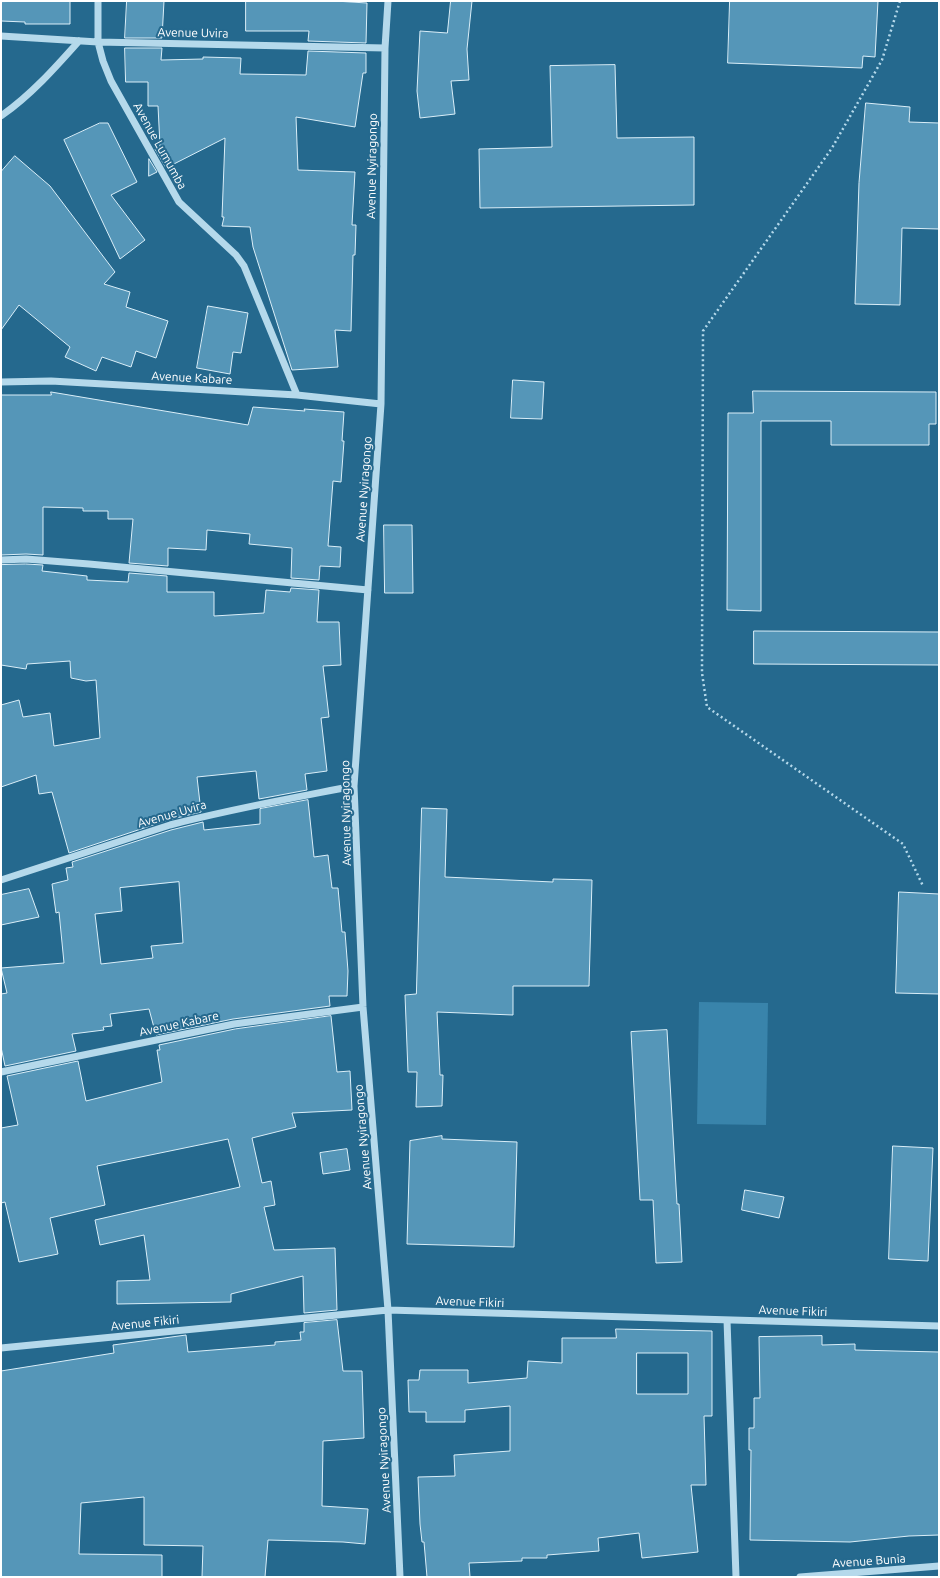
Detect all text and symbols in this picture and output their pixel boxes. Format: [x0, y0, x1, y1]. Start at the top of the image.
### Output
street label: Avenue Uvira [157, 25, 229, 41]
street label: Avenue Lumumba [130, 100, 190, 192]
street label: Avenue Nyiragongo [364, 113, 380, 219]
street label: Avenue Kabare [151, 369, 233, 387]
street label: Avenue Nyiragongo [353, 436, 375, 542]
street label: Avenue Nyiragongo [338, 760, 354, 866]
street label: Avenue Uvira [136, 797, 208, 831]
street label: Avenue Kabare [138, 1009, 220, 1039]
street label: Avenue Nyiragongo [351, 1084, 375, 1190]
street label: Avenue Fikiri [435, 1294, 505, 1310]
street label: Avenue Fikiri [758, 1303, 828, 1319]
street label: Avenue Fikiri [110, 1312, 180, 1334]
street label: Avenue Nyiragongo [374, 1407, 394, 1513]
street label: Avenue Bunia [832, 1551, 906, 1571]

